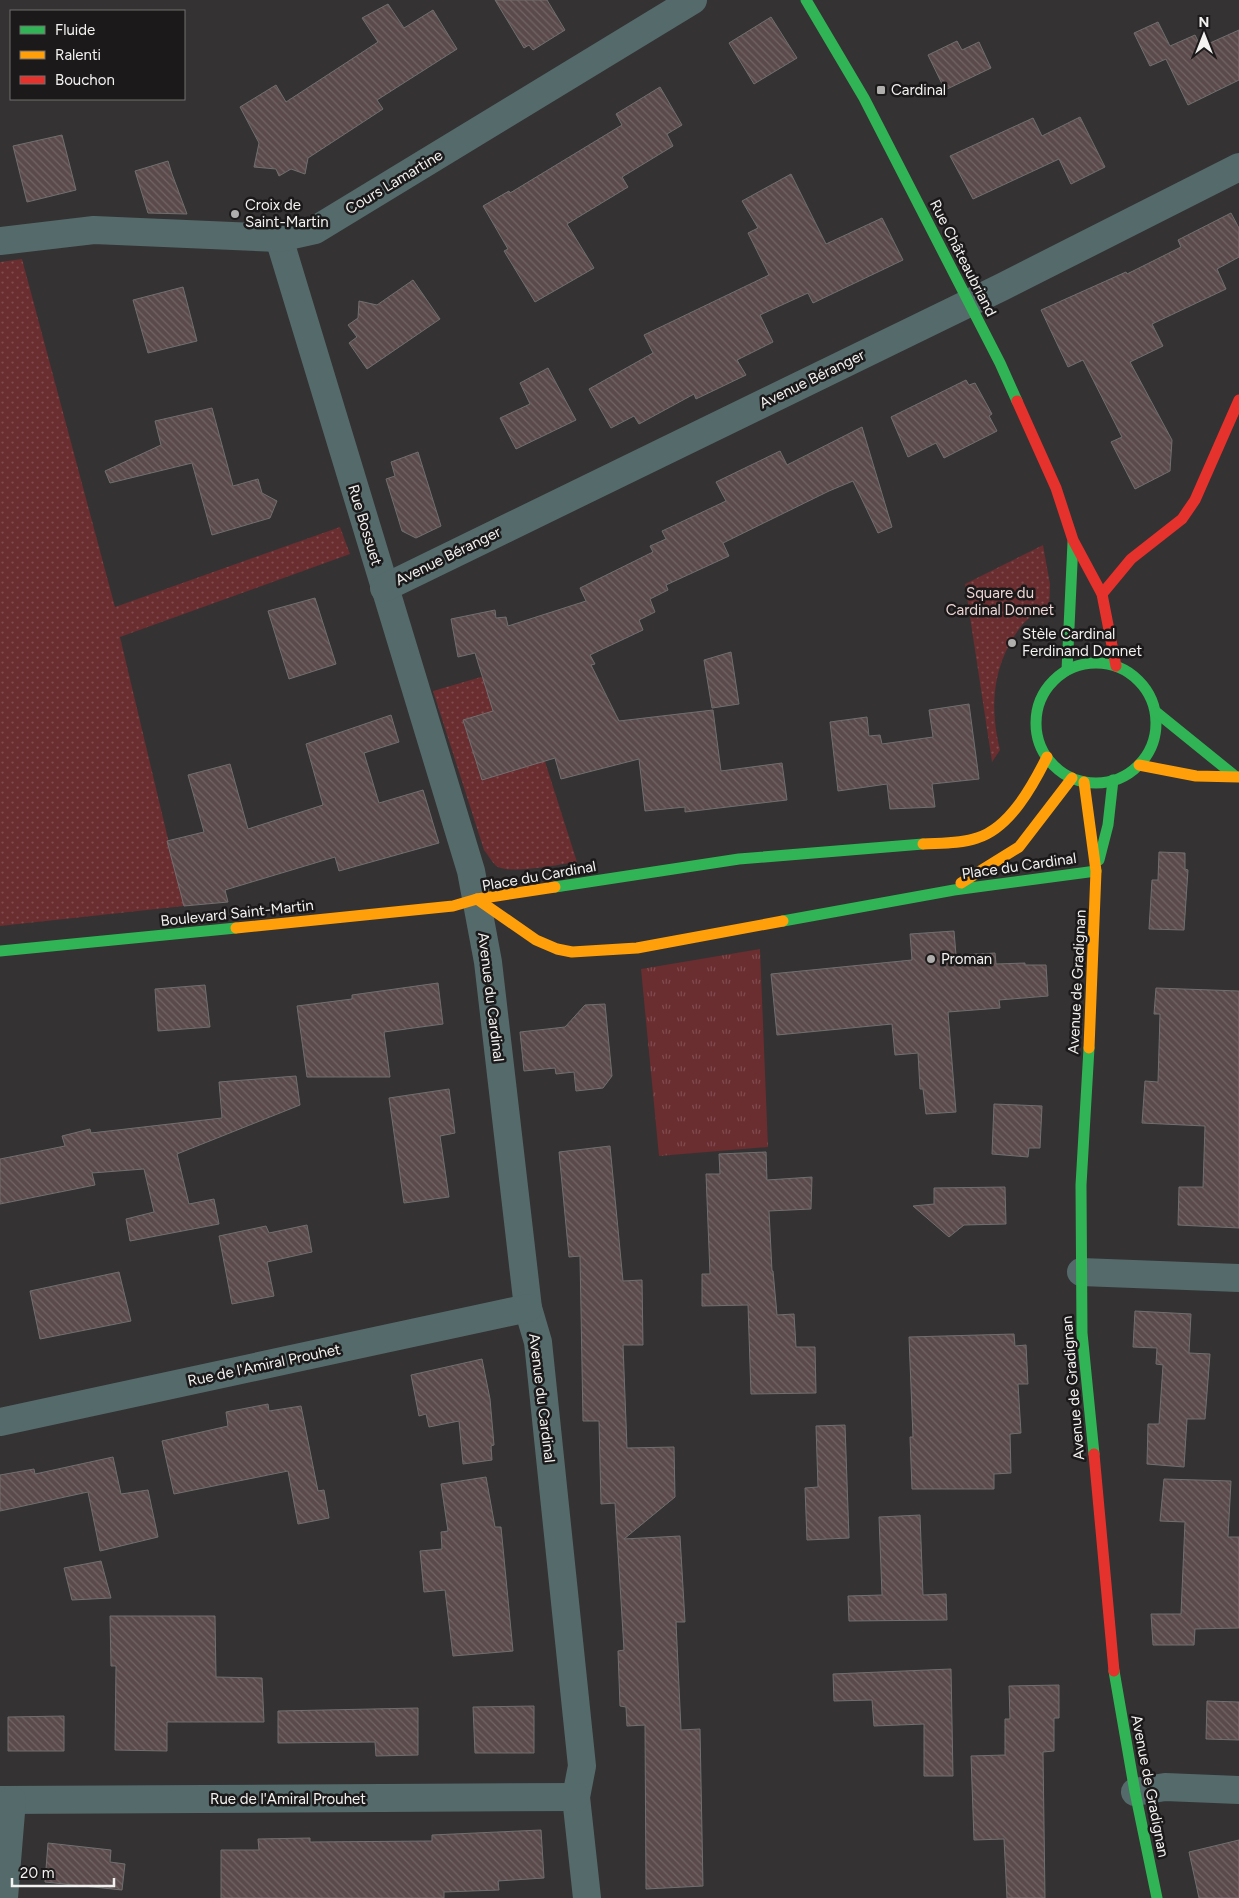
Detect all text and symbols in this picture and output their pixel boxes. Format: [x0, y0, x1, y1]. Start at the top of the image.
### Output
legend [10, 10, 185, 100]
north arrow [1179, 10, 1229, 60]
text: N [1199, 14, 1209, 31]
text: Fluide [55, 21, 95, 39]
text: Ralenti [55, 46, 101, 64]
text: Bouchon [55, 71, 115, 89]
place label: Cardinal [891, 81, 946, 99]
marker: Cardinal [875, 84, 887, 96]
street label: Cours Lamartine [342, 146, 446, 218]
place label: Croix de Saint-Martin [245, 196, 329, 231]
street label: Rue Châteaubriand [926, 197, 1000, 319]
marker: Croix de Saint-Martin [229, 208, 241, 220]
street label: Avenue Béranger [756, 346, 868, 412]
street label: Rue Bossuet [344, 482, 386, 568]
street label: Avenue Béranger [392, 523, 504, 589]
park label: Square du Cardinal Donnet [946, 584, 1055, 619]
place label: Stèle Cardinal Ferdinand Donnet [1022, 625, 1142, 660]
marker: Stèle Cardinal Ferdinand Donnet [1006, 637, 1018, 649]
street label: Place du Cardinal [960, 849, 1078, 883]
street label: Place du Cardinal [480, 857, 598, 895]
street label: Boulevard Saint-Martin [160, 896, 314, 930]
street label: Avenue de Gradignan [1064, 909, 1090, 1055]
street label: Avenue du Cardinal [474, 931, 508, 1063]
place label: Proman [941, 950, 992, 968]
marker: Proman [925, 953, 937, 965]
street label: Avenue de Gradignan [1058, 1315, 1088, 1461]
street label: Avenue du Cardinal [525, 1332, 559, 1464]
street label: Rue de l'Amiral Prouhet [186, 1340, 342, 1390]
street label: Avenue de Gradignan [1127, 1713, 1173, 1859]
street label: Rue de l'Amiral Prouhet [210, 1790, 366, 1808]
scale bar [12, 1856, 115, 1888]
text: 20 m [20, 1864, 54, 1882]

